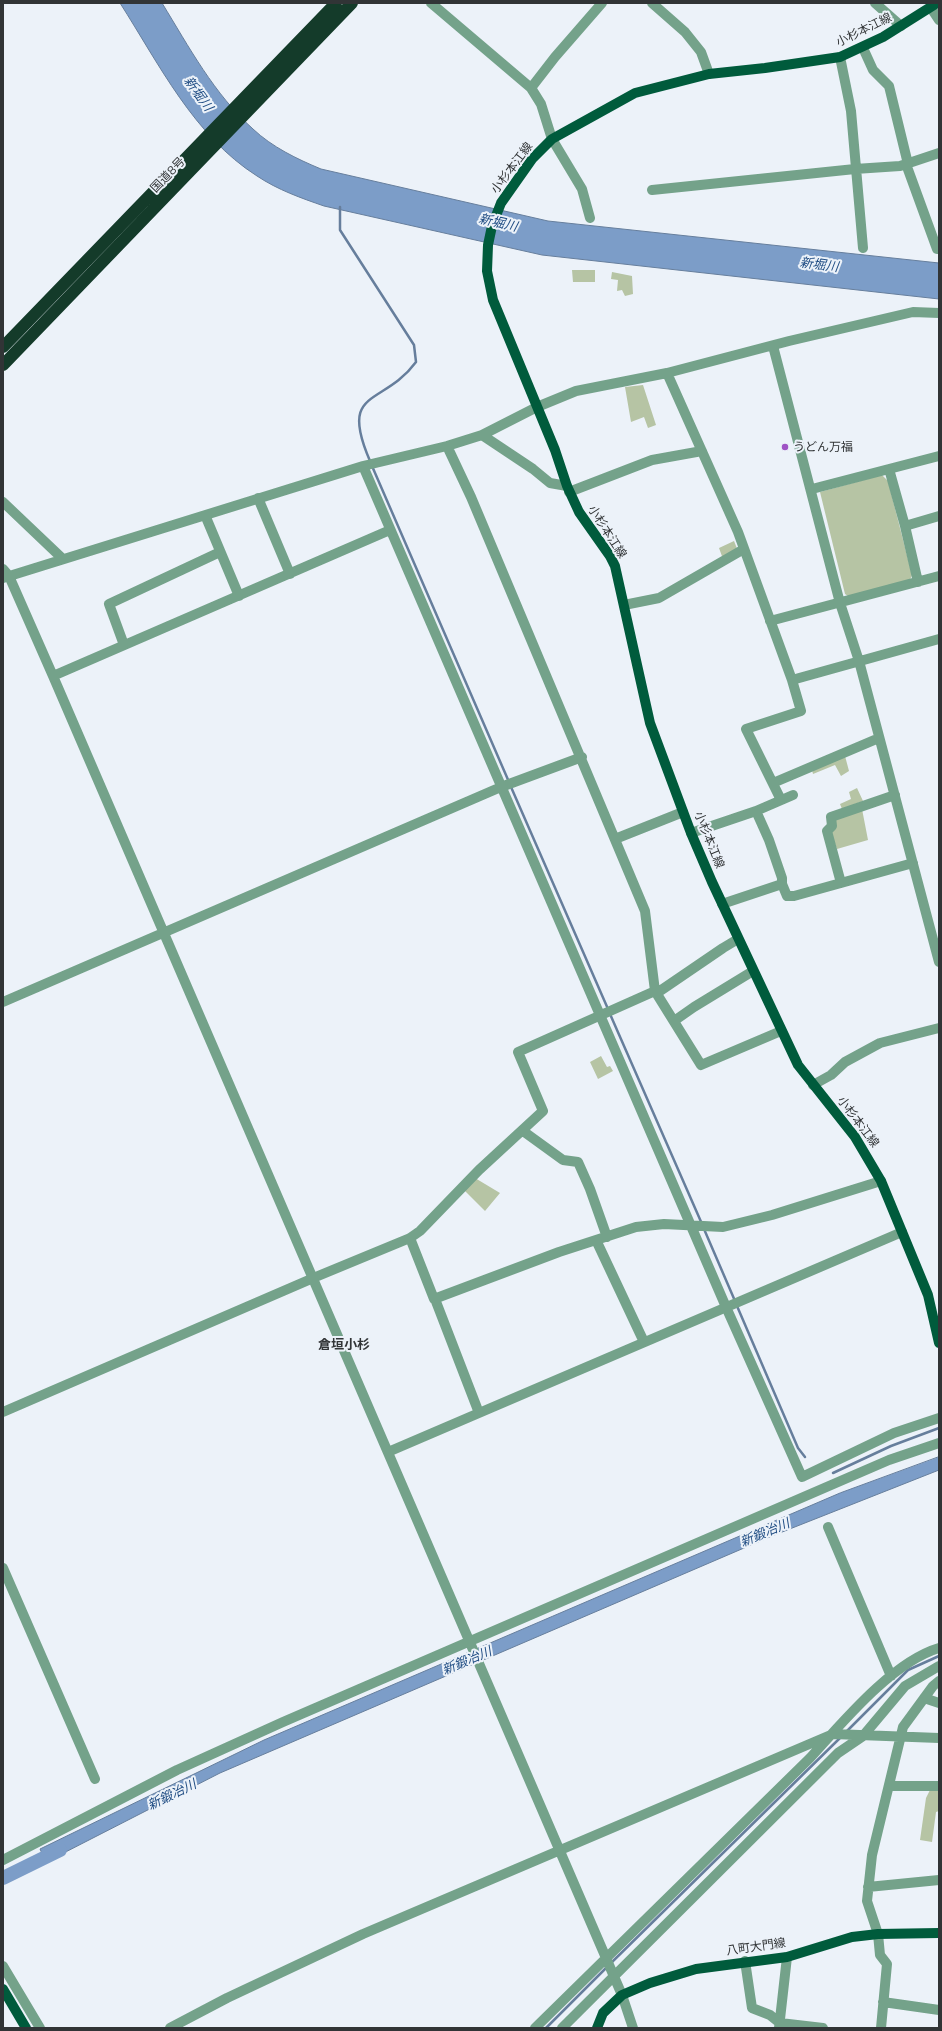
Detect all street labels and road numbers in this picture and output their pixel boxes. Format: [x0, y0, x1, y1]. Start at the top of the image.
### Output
street label: 小杉本江線 [834, 10, 894, 50]
street label: 小杉本江線 [488, 140, 536, 196]
street label: 国道8号 [148, 154, 188, 196]
street label: 小杉本江線 [585, 503, 629, 561]
street label: 小杉本江線 [691, 809, 727, 871]
street label: 小杉本江線 [834, 1094, 882, 1150]
street label: 八町大門線 [725, 1936, 787, 1958]

